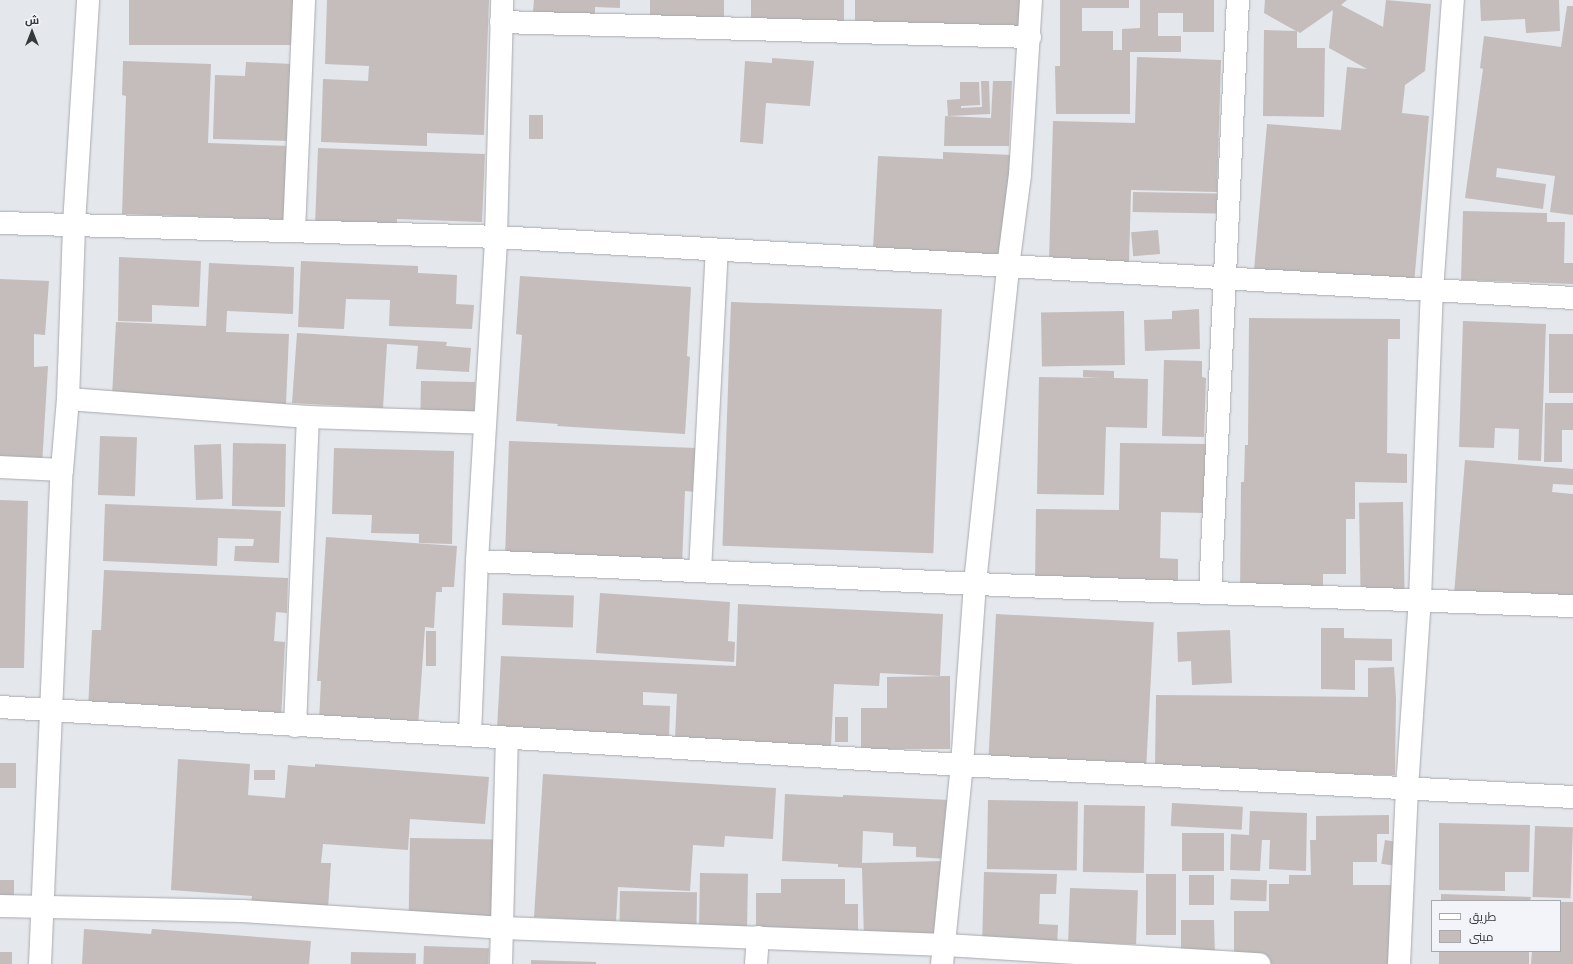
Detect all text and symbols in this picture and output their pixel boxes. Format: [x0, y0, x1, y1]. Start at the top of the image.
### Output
north arrow [12, 12, 52, 52]
text: ش [25, 12, 39, 27]
legend [1431, 900, 1561, 952]
text: طريق [1469, 908, 1496, 925]
text: مبنى [1469, 928, 1494, 945]

